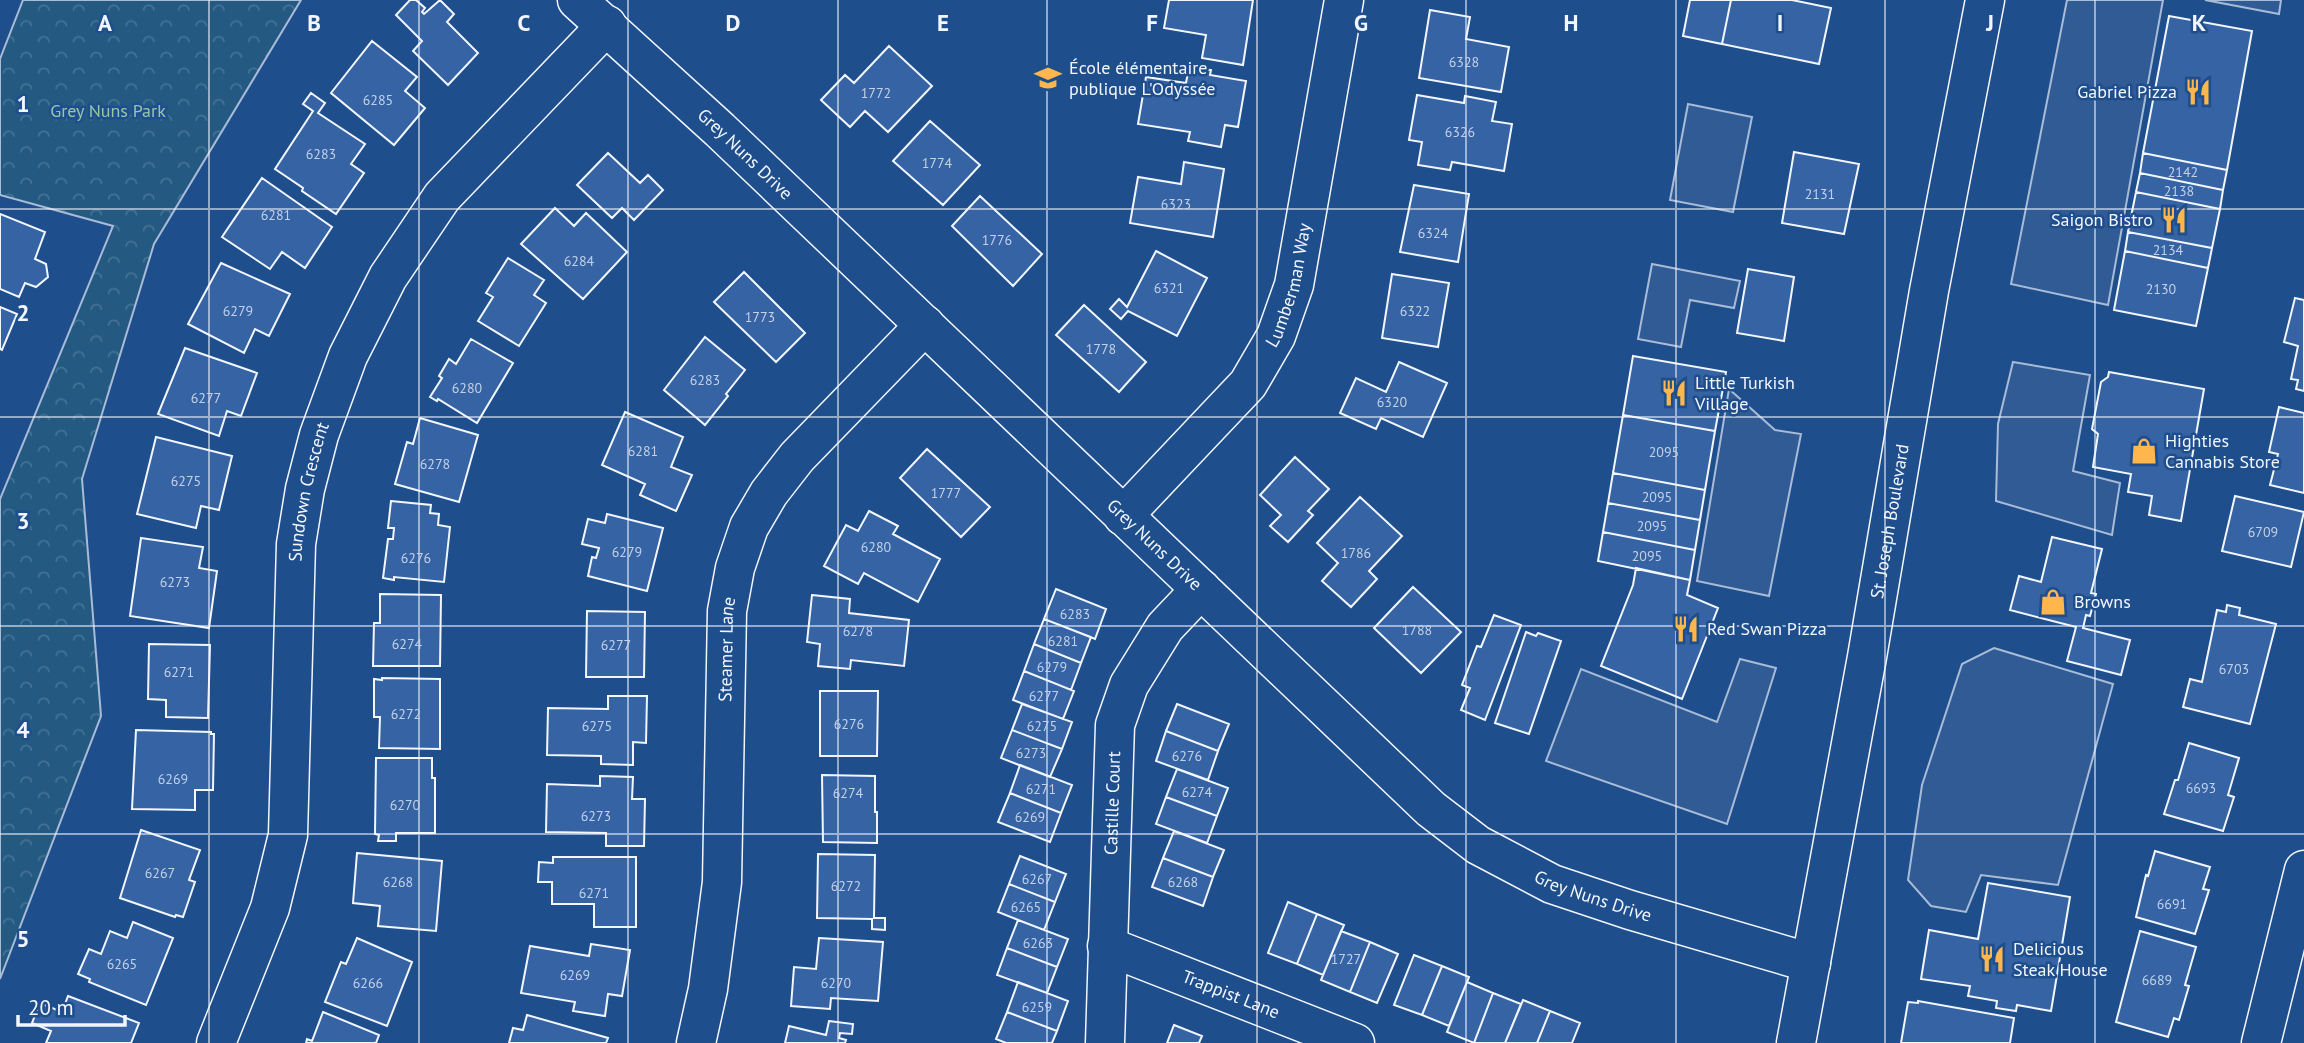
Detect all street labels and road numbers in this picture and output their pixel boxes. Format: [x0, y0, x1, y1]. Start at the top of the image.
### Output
street label: Grey Nuns Drive [693, 103, 798, 204]
street label: Lumberman Way [1260, 221, 1316, 351]
street label: Sundown Crescent [284, 419, 334, 562]
street label: St. Joseph Boulevard [1865, 442, 1914, 600]
street label: Grey Nuns Drive [1102, 494, 1207, 595]
street label: Steamer Lane [713, 595, 740, 702]
street label: Castille Court [1099, 751, 1125, 855]
street label: Grey Nuns Drive [1530, 865, 1654, 927]
street label: Trappist Lane [1179, 965, 1283, 1023]

